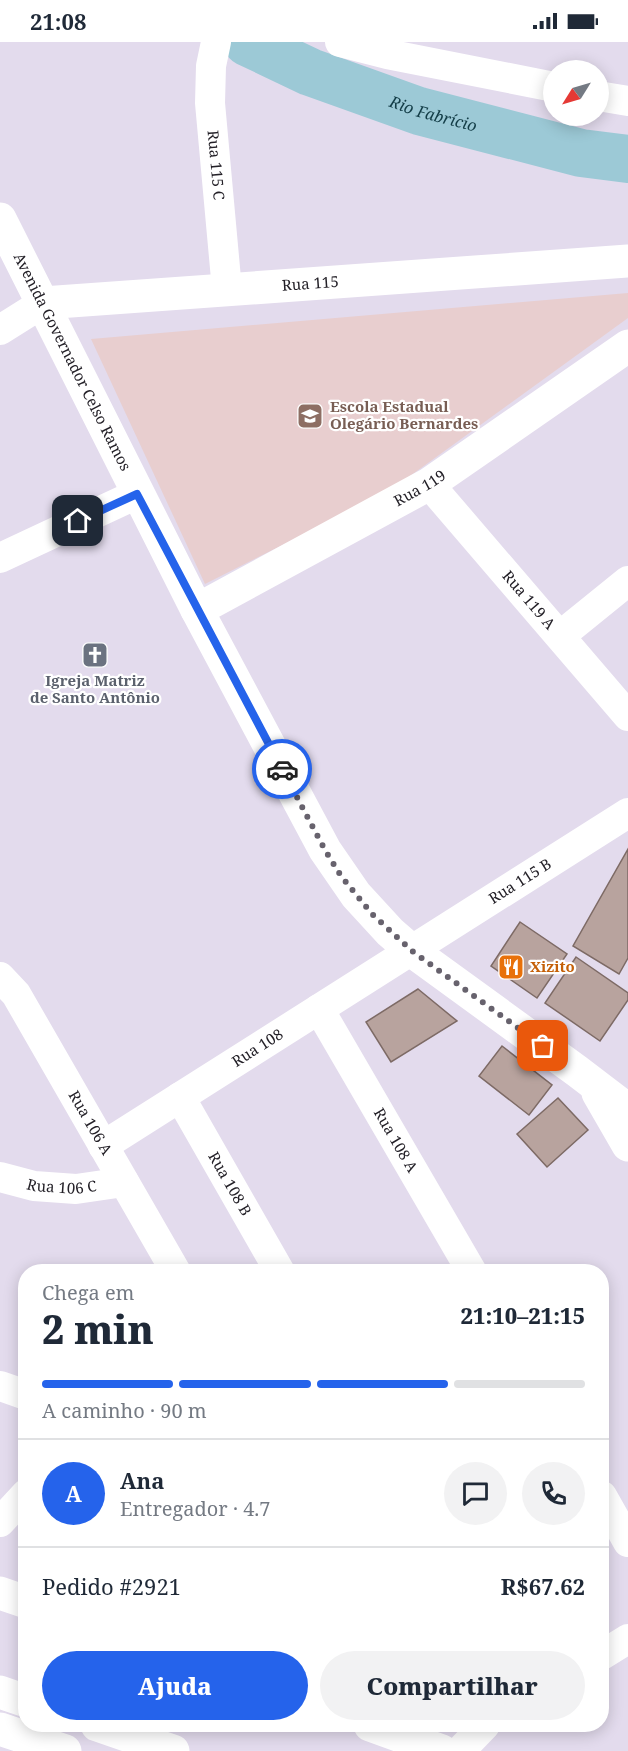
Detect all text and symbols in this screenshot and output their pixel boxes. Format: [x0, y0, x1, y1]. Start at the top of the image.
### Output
text: 21:08 [30, 6, 86, 36]
north arrow [543, 60, 609, 126]
map controls [543, 60, 609, 126]
water label: Rio Fabrício [386, 90, 479, 137]
street label: Rua 115 C [204, 129, 230, 201]
street label: Avenida Governador Celso Ramos [10, 249, 136, 474]
street label: Rua 115 [281, 271, 339, 295]
place label: Escola Estadual Olegário Bernardes [330, 396, 478, 433]
school or university icon: Escola Estadual Olegário Bernardes [295, 401, 325, 431]
street label: Rua 119 [390, 464, 449, 510]
pin [52, 495, 103, 546]
icon: home [61, 504, 94, 537]
street label: Rua 119 A [499, 566, 560, 633]
church icon: Igreja Matriz de Santo Antônio [80, 640, 110, 670]
place label: Igreja Matriz de Santo Antônio [30, 670, 160, 707]
courier [252, 739, 312, 799]
icon: car [266, 753, 299, 786]
street label: Rua 115 B [484, 853, 555, 908]
restaurant icon: Xizito [496, 952, 526, 982]
place label: Xizito [530, 956, 575, 976]
pin [517, 1020, 568, 1071]
street label: Rua 108 [228, 1023, 286, 1071]
icon: bag [526, 1029, 559, 1062]
street label: Rua 106 A [65, 1086, 118, 1159]
street label: Rua 108 A [370, 1104, 423, 1176]
street label: Rua 108 B [204, 1148, 257, 1219]
street label: Rua 106 C [25, 1174, 98, 1198]
text: Chega em [42, 1279, 135, 1306]
text: 21:10–21:15 [461, 1300, 585, 1330]
text: 2 min [42, 1302, 154, 1355]
text: A caminho · 90 m [42, 1397, 207, 1424]
button: chat [444, 1462, 507, 1525]
button: phone [522, 1462, 585, 1525]
text: Ana [120, 1465, 164, 1495]
text: A [65, 1478, 82, 1508]
text: Entregador · 4.7 [120, 1495, 271, 1522]
text: Pedido #2921 [42, 1571, 181, 1601]
text: R$67.62 [501, 1571, 585, 1601]
button: Ajuda [42, 1651, 308, 1720]
button: Compartilhar [320, 1651, 585, 1720]

